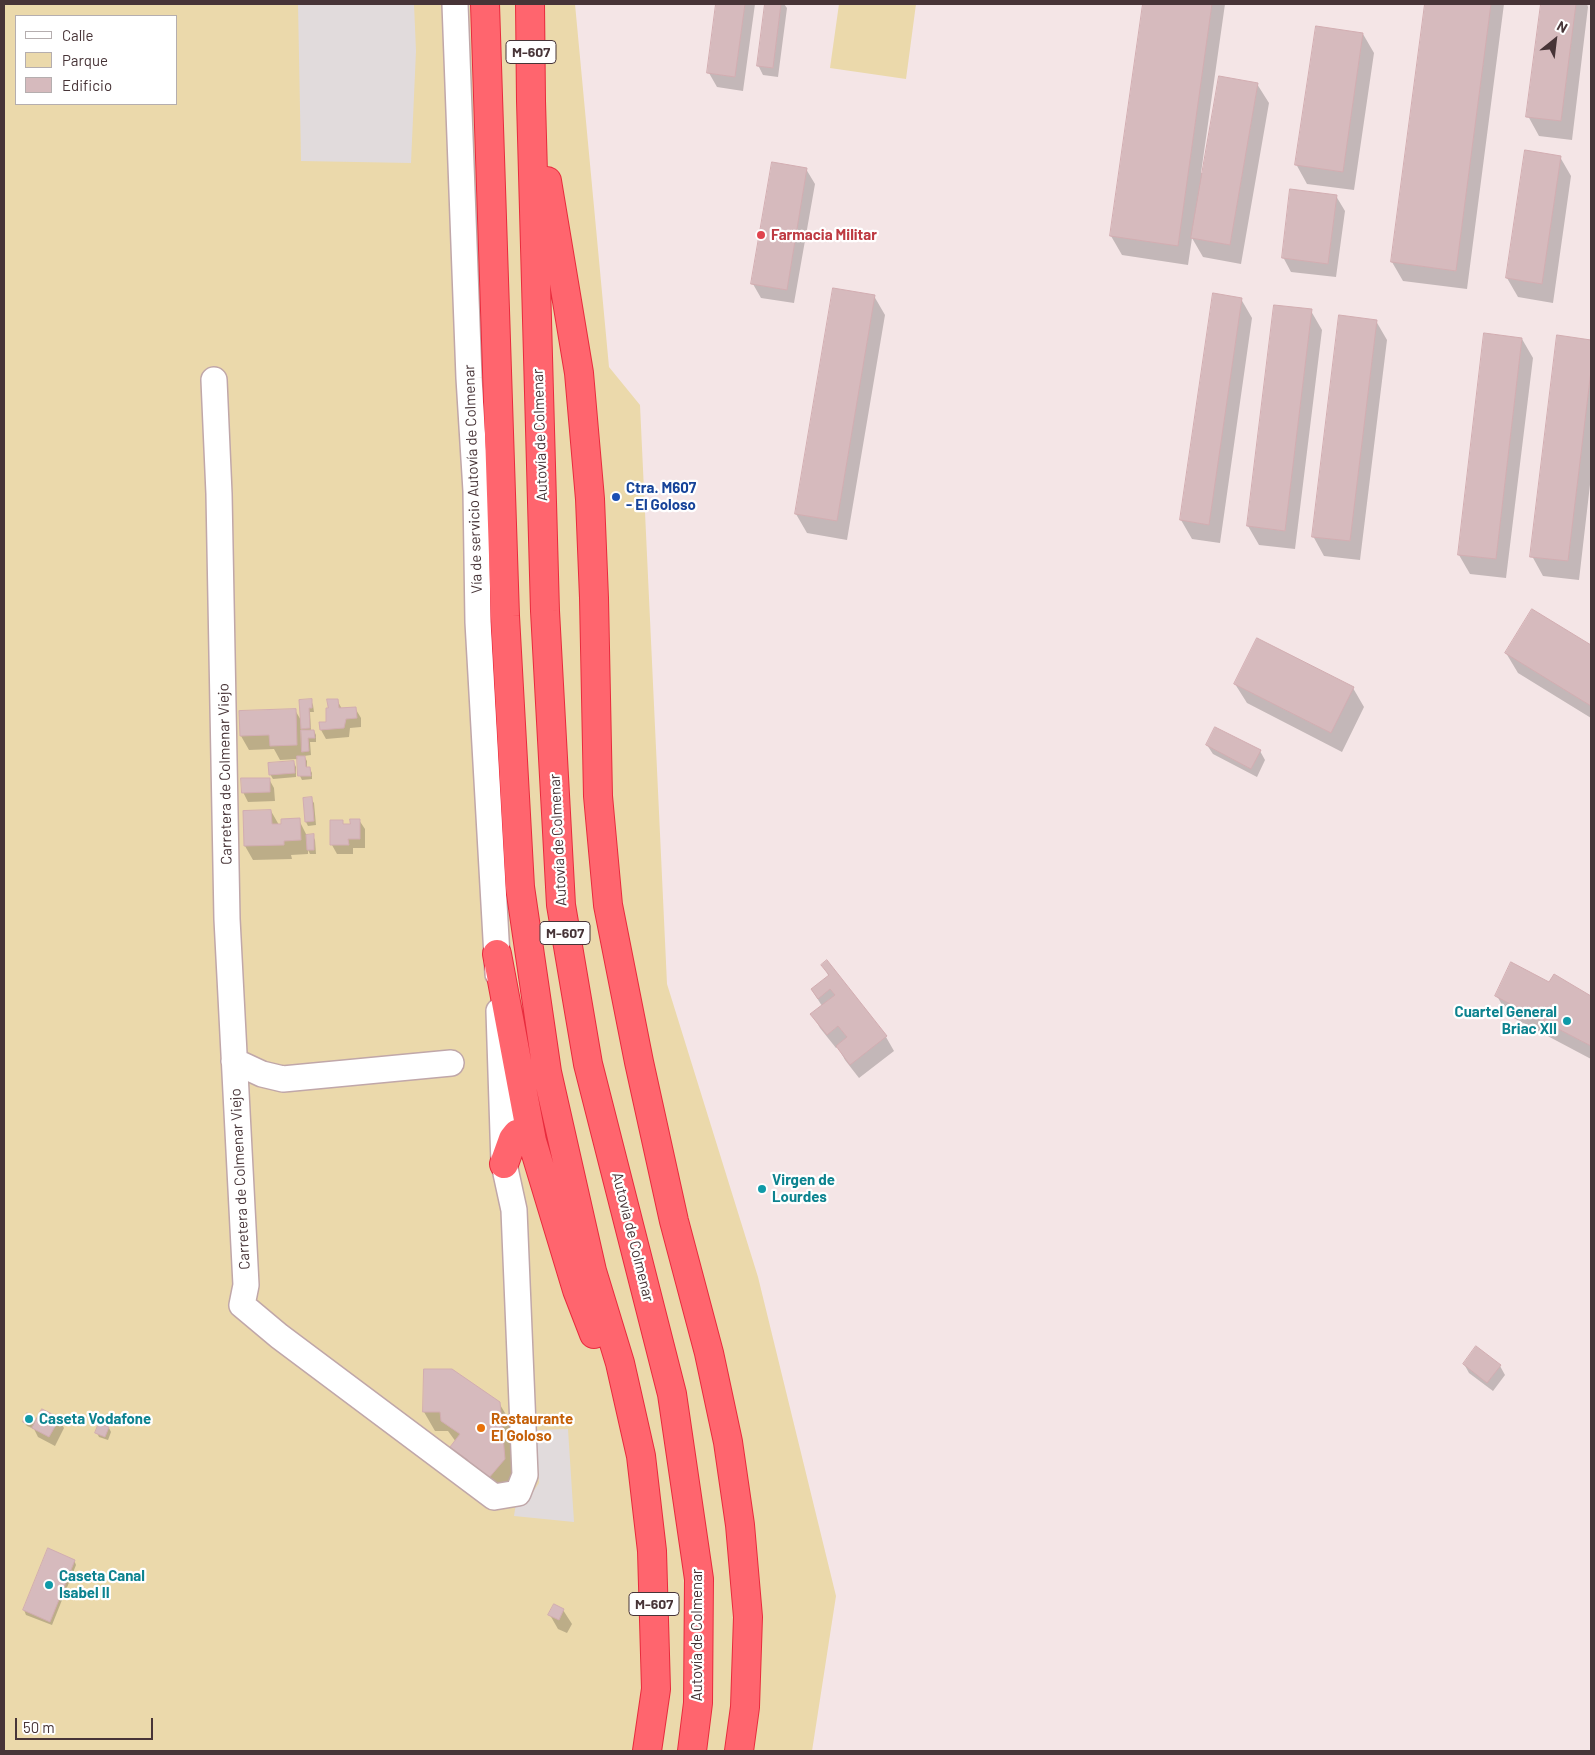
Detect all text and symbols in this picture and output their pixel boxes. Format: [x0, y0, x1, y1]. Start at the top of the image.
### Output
legend [15, 15, 178, 105]
north arrow [1530, 15, 1580, 65]
text: N [1554, 17, 1571, 36]
text: Calle [62, 26, 94, 44]
road number: M-607 [506, 41, 556, 64]
text: Parque [62, 51, 108, 69]
text: Edificio [62, 76, 112, 94]
place label: Farmacia Militar [771, 226, 877, 244]
marker: Farmacia Militar [755, 229, 767, 241]
street label: Vía de servicio Autovía de Colmenar [460, 364, 486, 594]
street label: Autovía de Colmenar [529, 368, 551, 502]
place label: Ctra. M607 - El Goloso [626, 479, 696, 514]
marker: Ctra. M607 - El Goloso [610, 491, 622, 503]
street label: Carretera de Colmenar Viejo [214, 683, 236, 865]
street label: Autovía de Colmenar [546, 773, 570, 907]
road number: M-607 [540, 921, 590, 944]
place label: Cuartel General Briac XII [1455, 1003, 1557, 1038]
marker: Cuartel General Briac XII [1561, 1015, 1573, 1027]
street label: Carretera de Colmenar Viejo [226, 1088, 254, 1270]
street label: Autovía de Colmenar [608, 1170, 658, 1304]
place label: Virgen de Lourdes [772, 1171, 835, 1206]
marker: Virgen de Lourdes [756, 1183, 768, 1195]
place label: Caseta Vodafone [39, 1410, 151, 1428]
place label: Restaurante El Goloso [491, 1410, 573, 1445]
marker: Caseta Vodafone [23, 1413, 35, 1425]
marker: Restaurante El Goloso [475, 1422, 487, 1434]
place label: Caseta Canal Isabel II [59, 1567, 145, 1602]
street label: Autovía de Colmenar [688, 1569, 706, 1701]
marker: Caseta Canal Isabel II [43, 1579, 55, 1591]
road number: M-607 [629, 1592, 679, 1616]
scale bar [18, 1708, 155, 1740]
text: 50 m [23, 1718, 55, 1736]

